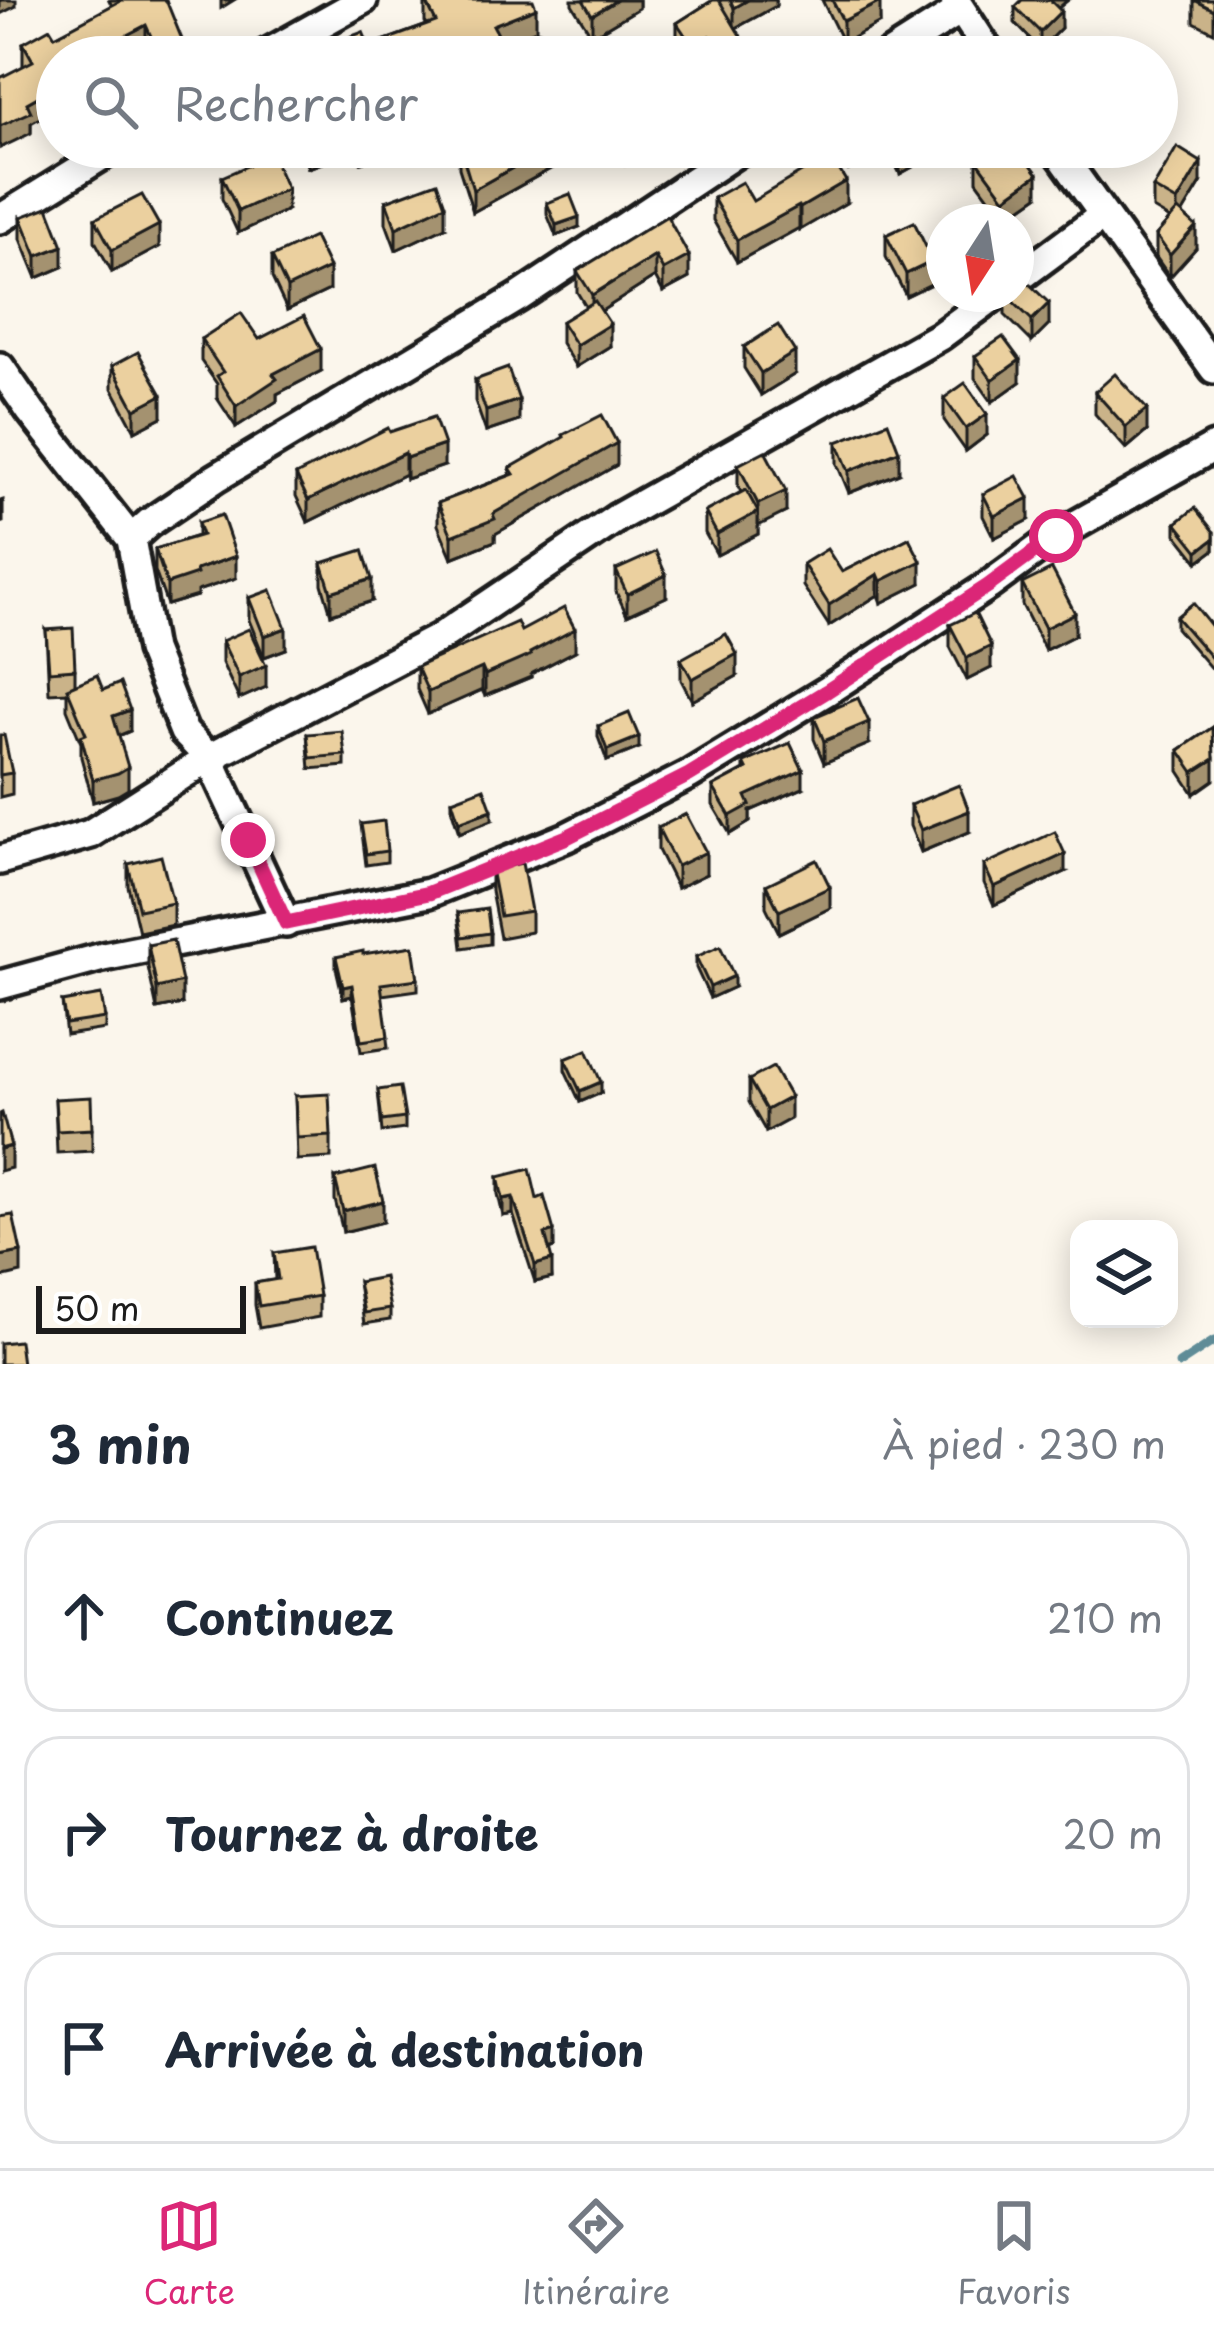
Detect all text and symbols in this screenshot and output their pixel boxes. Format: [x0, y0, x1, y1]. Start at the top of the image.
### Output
search box [36, 36, 1178, 168]
text: Rechercher [174, 68, 418, 136]
icon: search [78, 69, 144, 135]
north arrow [926, 204, 1034, 312]
route start [1029, 509, 1083, 563]
route end [221, 813, 275, 867]
map controls [1070, 1220, 1178, 1328]
button: layers [1070, 1220, 1178, 1328]
scale bar [36, 1280, 246, 1333]
text: 50 m [54, 1282, 140, 1332]
text: 3 min [48, 1404, 192, 1481]
text: À pied · 230 m [882, 1413, 1166, 1472]
text: Continuez [165, 1582, 394, 1650]
icon: ahead [51, 1583, 117, 1649]
text: 210 m [1047, 1587, 1163, 1646]
text: Tournez à droite [165, 1798, 539, 1866]
icon: right [51, 1799, 117, 1865]
text: 20 m [1062, 1803, 1163, 1862]
text: Arrivée à destination [165, 2014, 645, 2082]
icon: arrive [51, 2015, 117, 2081]
tab: Carte [143, 2193, 235, 2315]
tab: Itinéraire [522, 2193, 670, 2315]
tab: Favoris [957, 2193, 1071, 2315]

